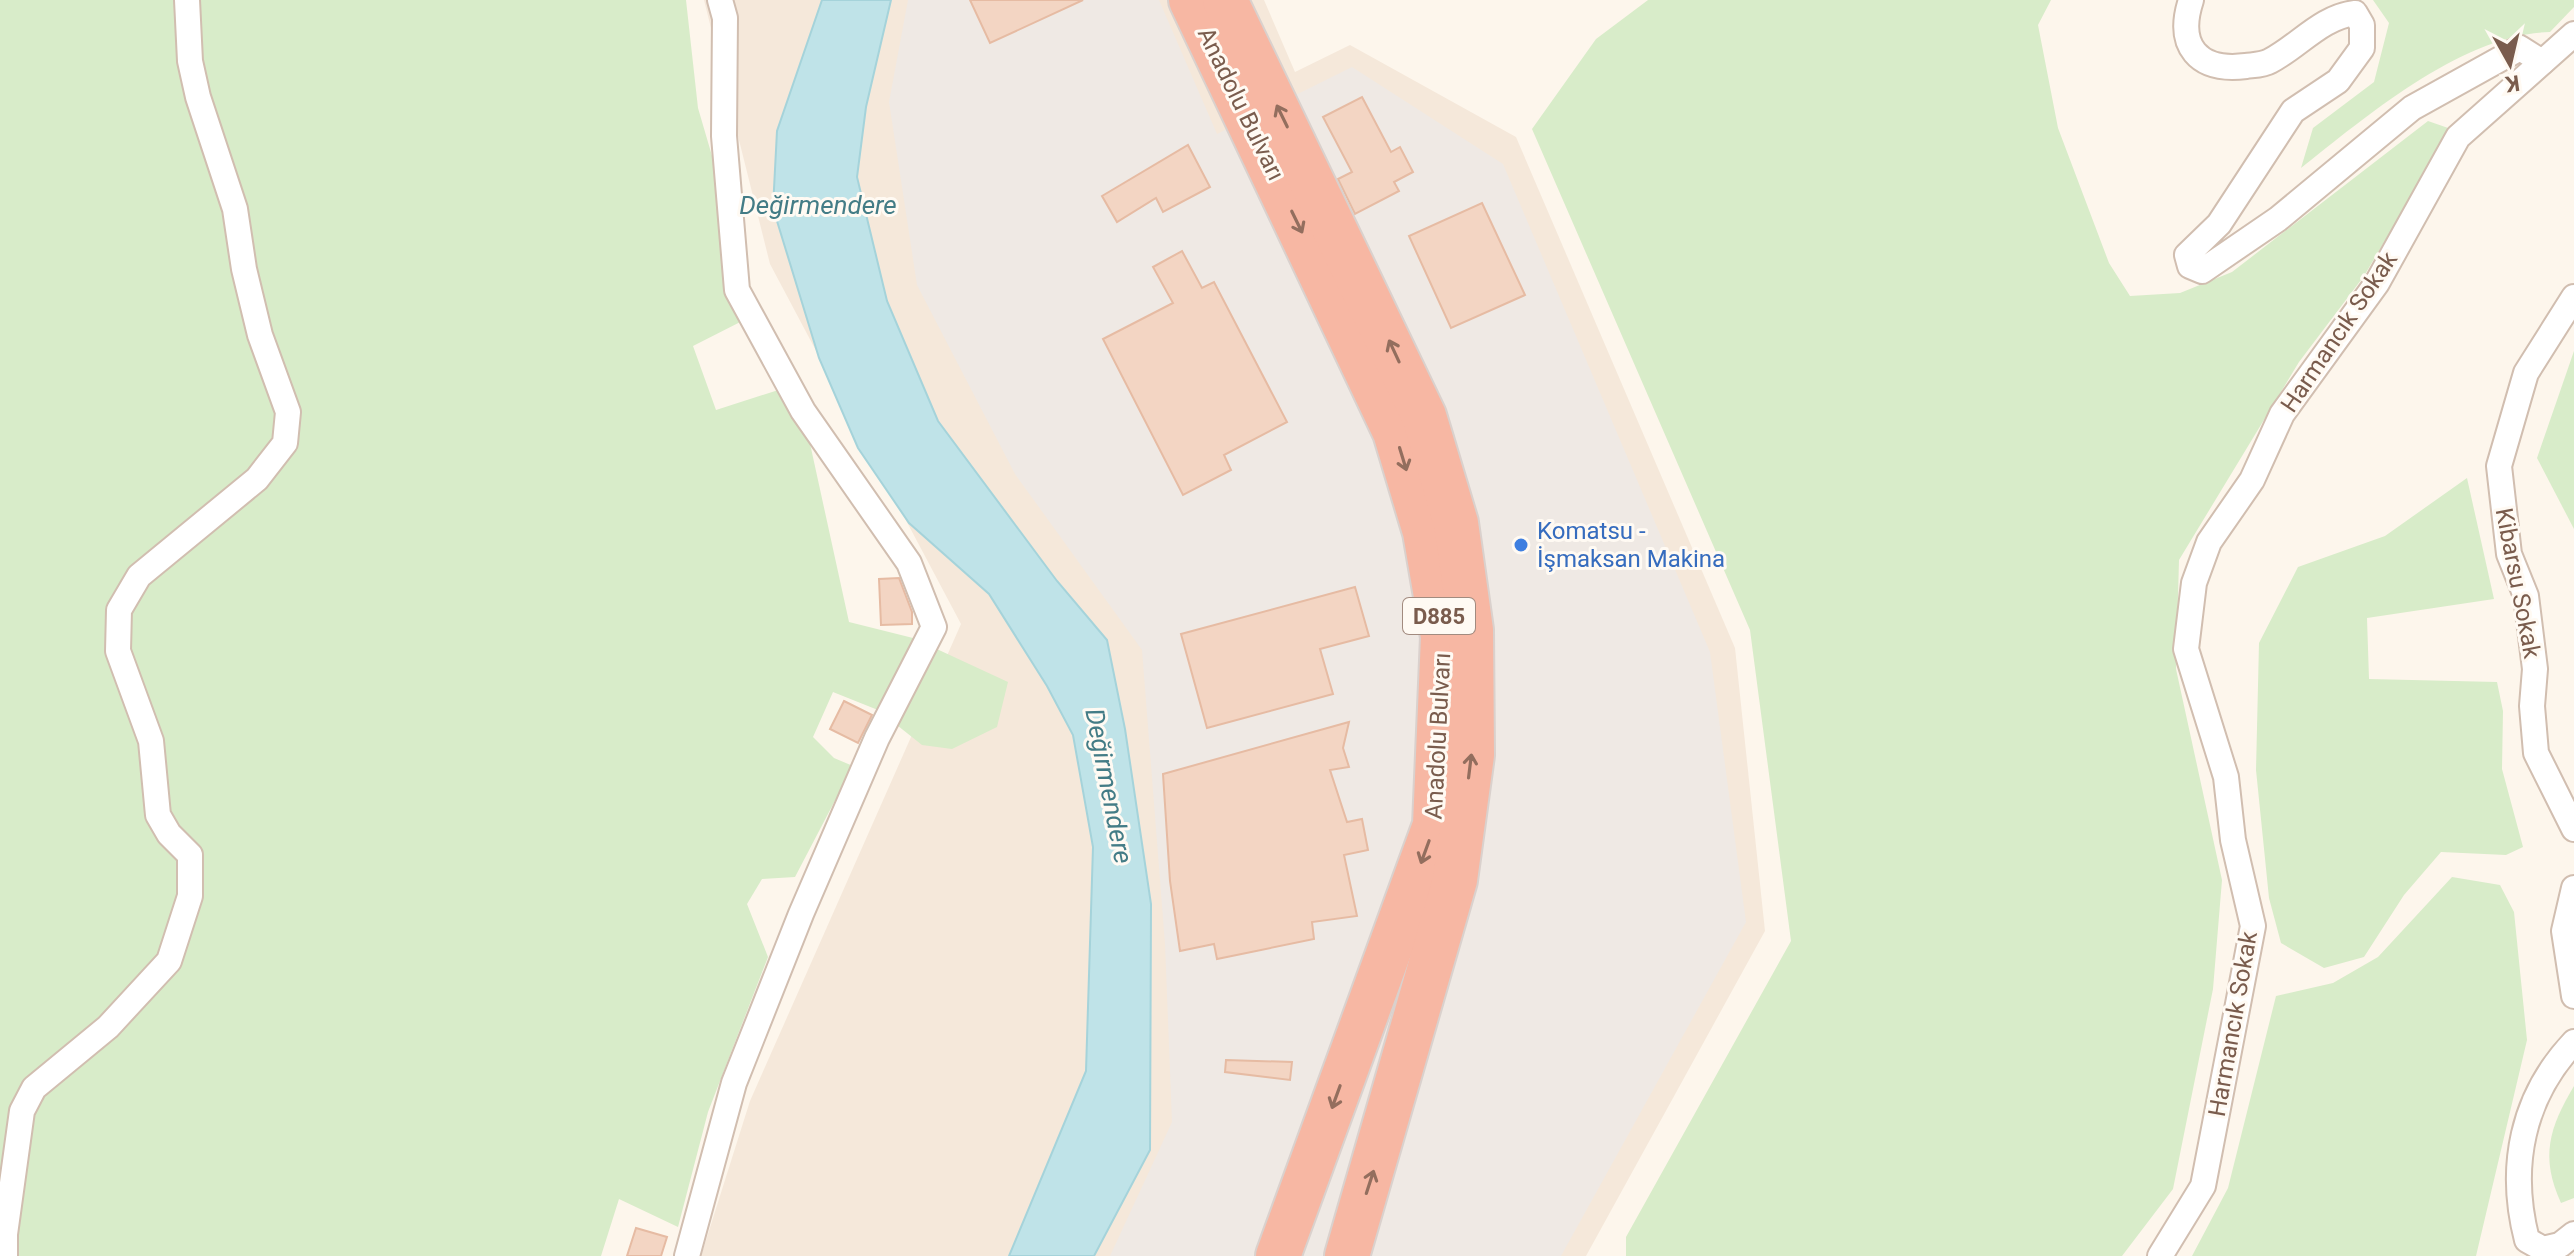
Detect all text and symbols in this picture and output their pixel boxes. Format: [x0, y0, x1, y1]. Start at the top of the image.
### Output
street label: Anadolu Bulvarı [1192, 23, 1290, 185]
north arrow [2470, 24, 2550, 104]
text: K [2503, 70, 2521, 97]
one-way arrow [1273, 105, 1289, 129]
water label: Değirmendere [739, 190, 897, 220]
one-way arrow [1290, 210, 1305, 234]
street label: Harmancık Sokak [2275, 246, 2404, 418]
one-way arrow [1386, 339, 1401, 363]
one-way arrow [1396, 446, 1411, 472]
street label: Kibarsu Sokak [2490, 506, 2546, 661]
place label: Komatsu - İşmaksan Makina [1537, 517, 1725, 573]
marker: Komatsu - İşmaksan Makina [1512, 536, 1530, 554]
road number: D885 [1403, 598, 1475, 634]
street label: Anadolu Bulvarı [1420, 652, 1456, 820]
water label: Değirmendere [1079, 706, 1139, 866]
one-way arrow [1463, 754, 1478, 779]
one-way arrow [1417, 840, 1431, 864]
street label: Harmancık Sokak [2203, 928, 2263, 1119]
one-way arrow [1328, 1084, 1343, 1109]
one-way arrow [1364, 1169, 1379, 1194]

